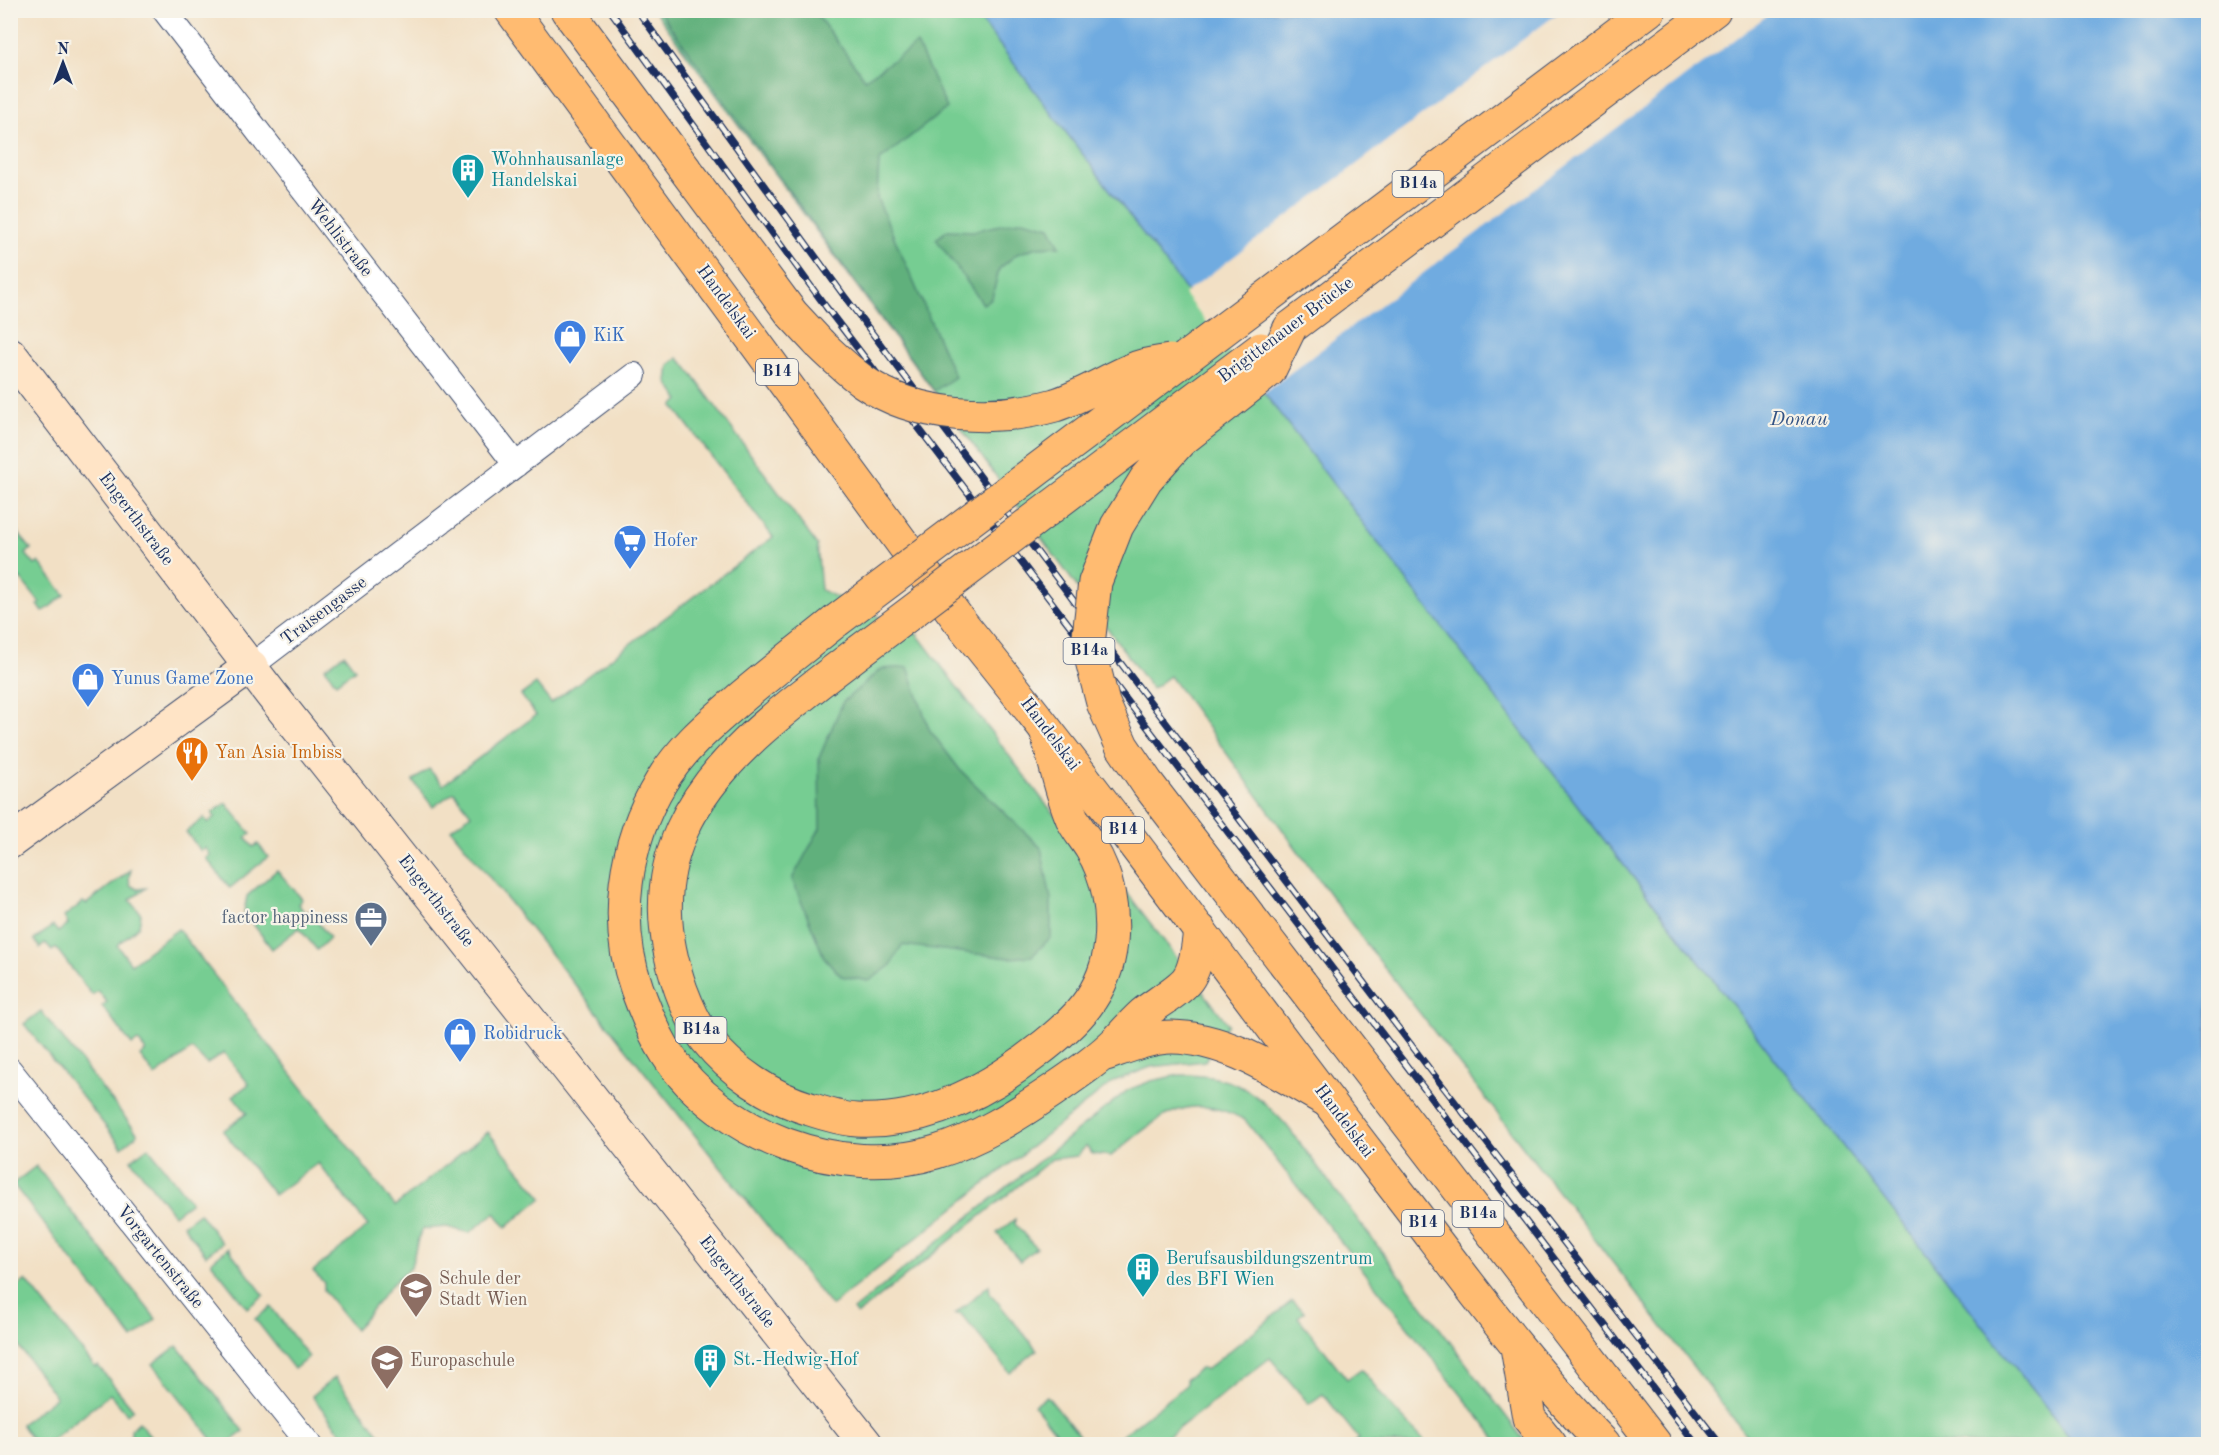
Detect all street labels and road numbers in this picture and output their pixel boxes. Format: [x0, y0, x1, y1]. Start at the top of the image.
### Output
road number: B14a [1392, 171, 1444, 197]
street label: Wehlistraße [304, 196, 376, 280]
street label: Handelskai [693, 262, 759, 342]
street label: Brigittenauer Brücke [1215, 273, 1357, 387]
road number: B14 [756, 359, 798, 385]
street label: Engerthstraße [95, 469, 177, 569]
street label: Traisengasse [278, 573, 370, 649]
road number: B14a [1064, 638, 1114, 664]
street label: Handelskai [1017, 694, 1083, 774]
road number: B14 [1102, 817, 1144, 843]
street label: Engerthstraße [395, 851, 477, 951]
road number: B14a [676, 1017, 726, 1043]
street label: Handelskai [1311, 1081, 1377, 1161]
road number: B14a [1452, 1201, 1504, 1227]
street label: Vorgartenstraße [113, 1202, 207, 1312]
road number: B14 [1402, 1210, 1444, 1236]
street label: Engerthstraße [696, 1232, 778, 1332]

